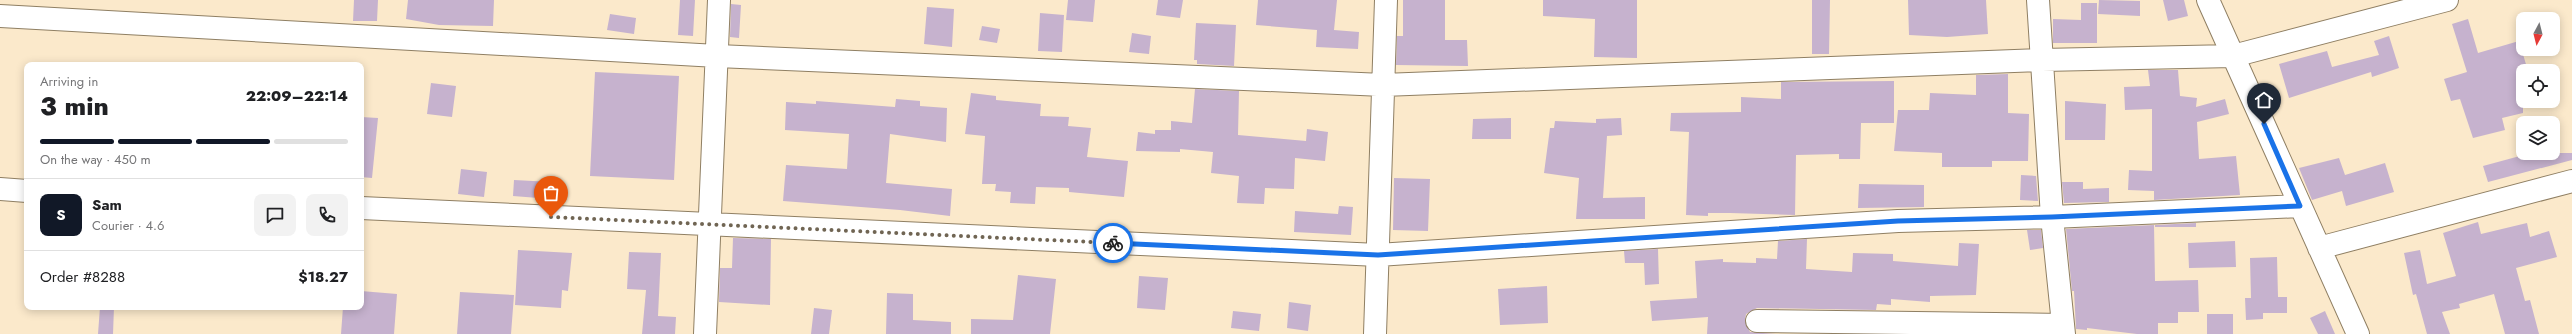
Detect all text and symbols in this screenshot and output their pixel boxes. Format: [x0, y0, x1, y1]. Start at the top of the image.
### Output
north arrow [2516, 12, 2560, 56]
map controls [2516, 12, 2560, 160]
button: locate [2516, 64, 2560, 108]
text: Arriving in [40, 72, 98, 91]
pin [2247, 83, 2281, 124]
text: 22:09–22:14 [246, 85, 348, 107]
text: 3 min [40, 87, 109, 125]
icon: home [2253, 89, 2275, 111]
button: layers [2516, 116, 2560, 160]
text: On the way · 450 m [40, 150, 151, 169]
pin [534, 176, 568, 217]
icon: bag [540, 182, 562, 204]
text: Sam [92, 194, 122, 216]
button: chat [254, 194, 296, 236]
button: phone [306, 194, 348, 236]
text: S [56, 204, 66, 226]
text: Courier · 4.6 [92, 216, 165, 235]
courier [1093, 223, 1133, 263]
icon: bike [1102, 232, 1124, 254]
text: Order #8288 [40, 266, 125, 288]
text: $18.27 [298, 266, 348, 288]

